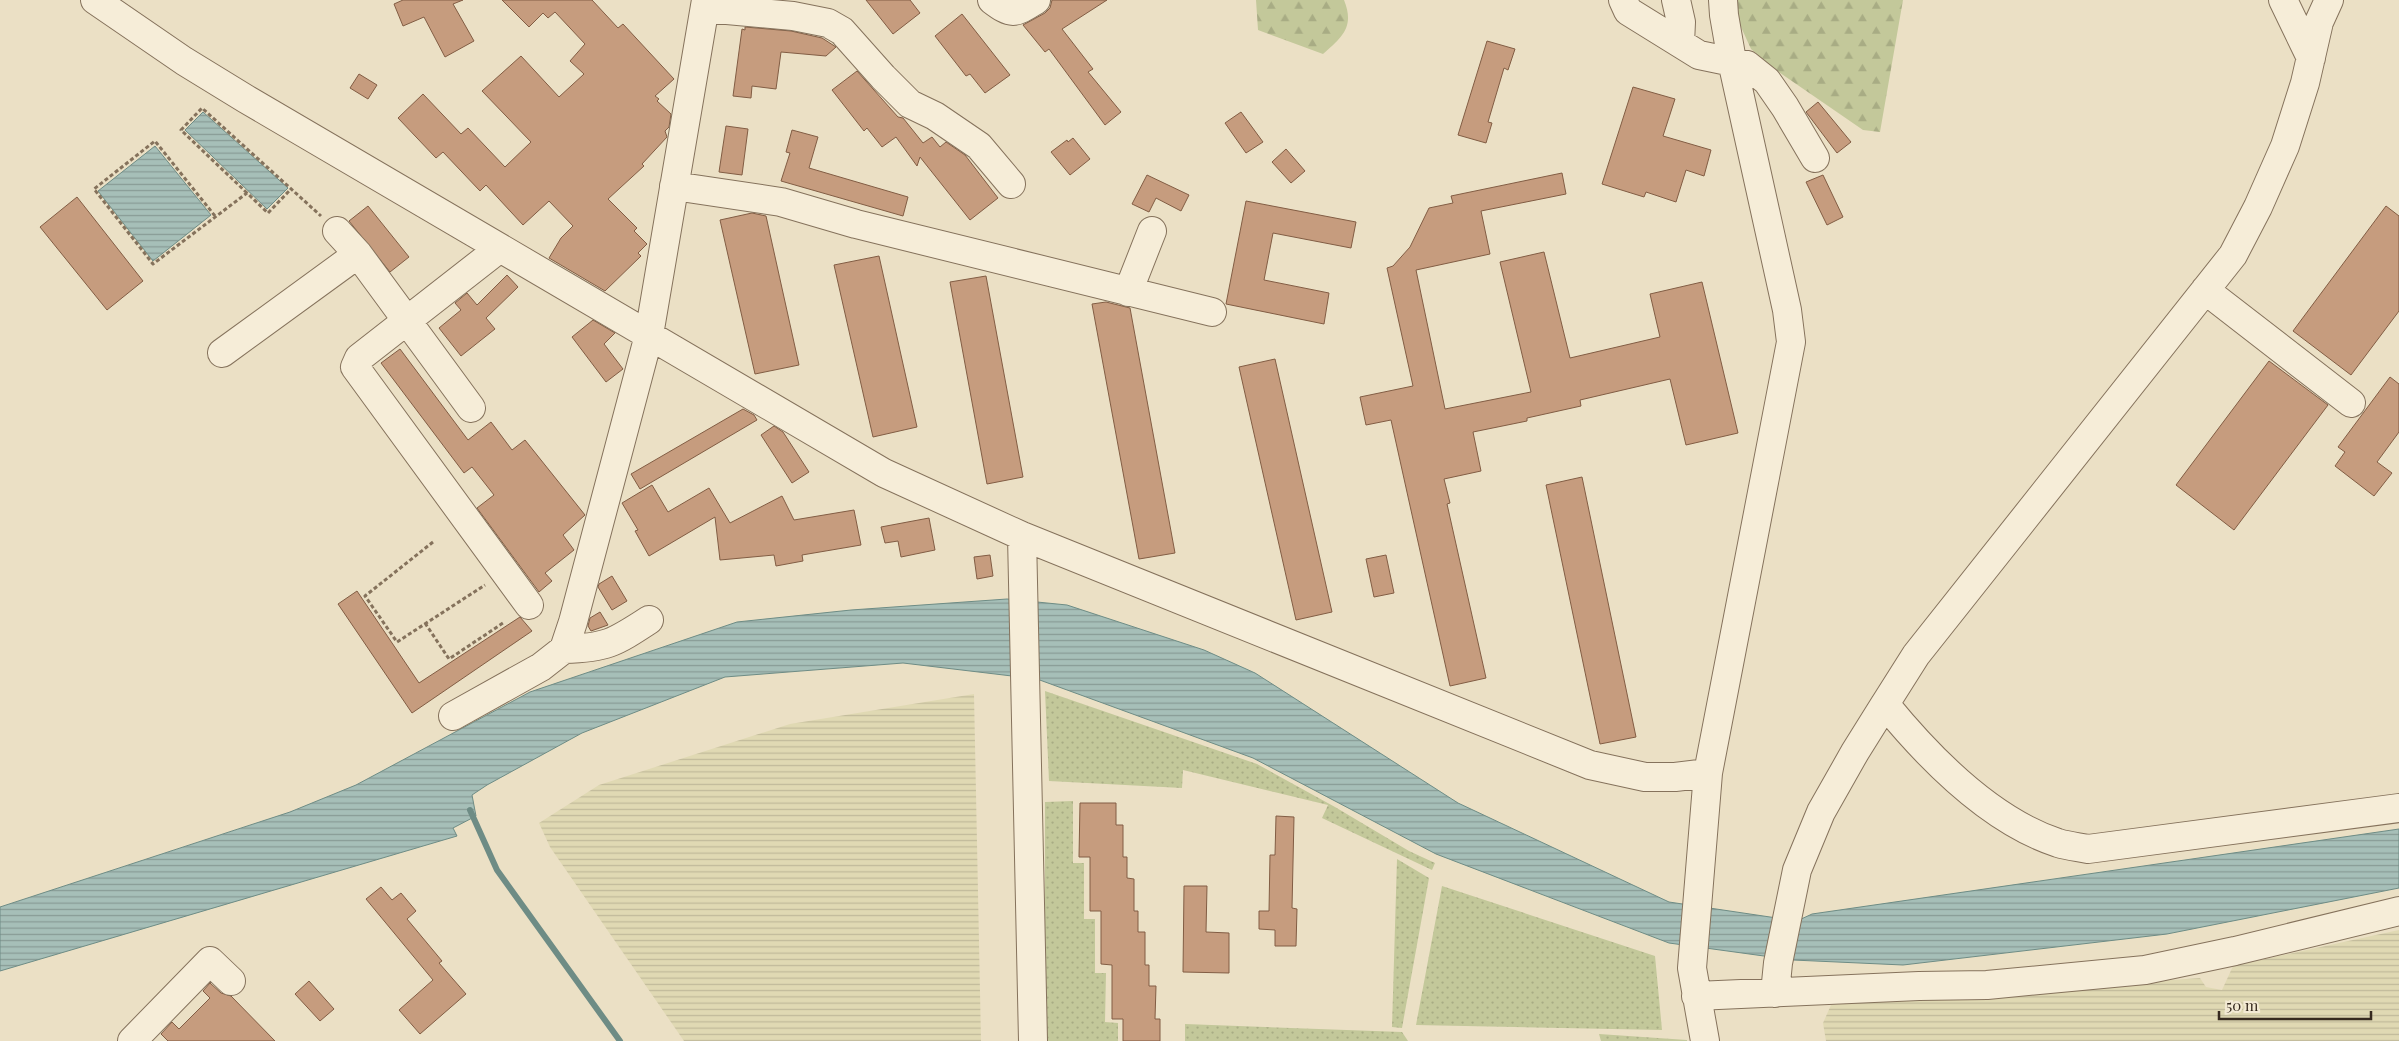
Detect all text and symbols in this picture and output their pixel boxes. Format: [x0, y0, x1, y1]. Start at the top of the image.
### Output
scale bar [2219, 988, 2372, 1020]
text: 50 m [2226, 995, 2259, 1015]

